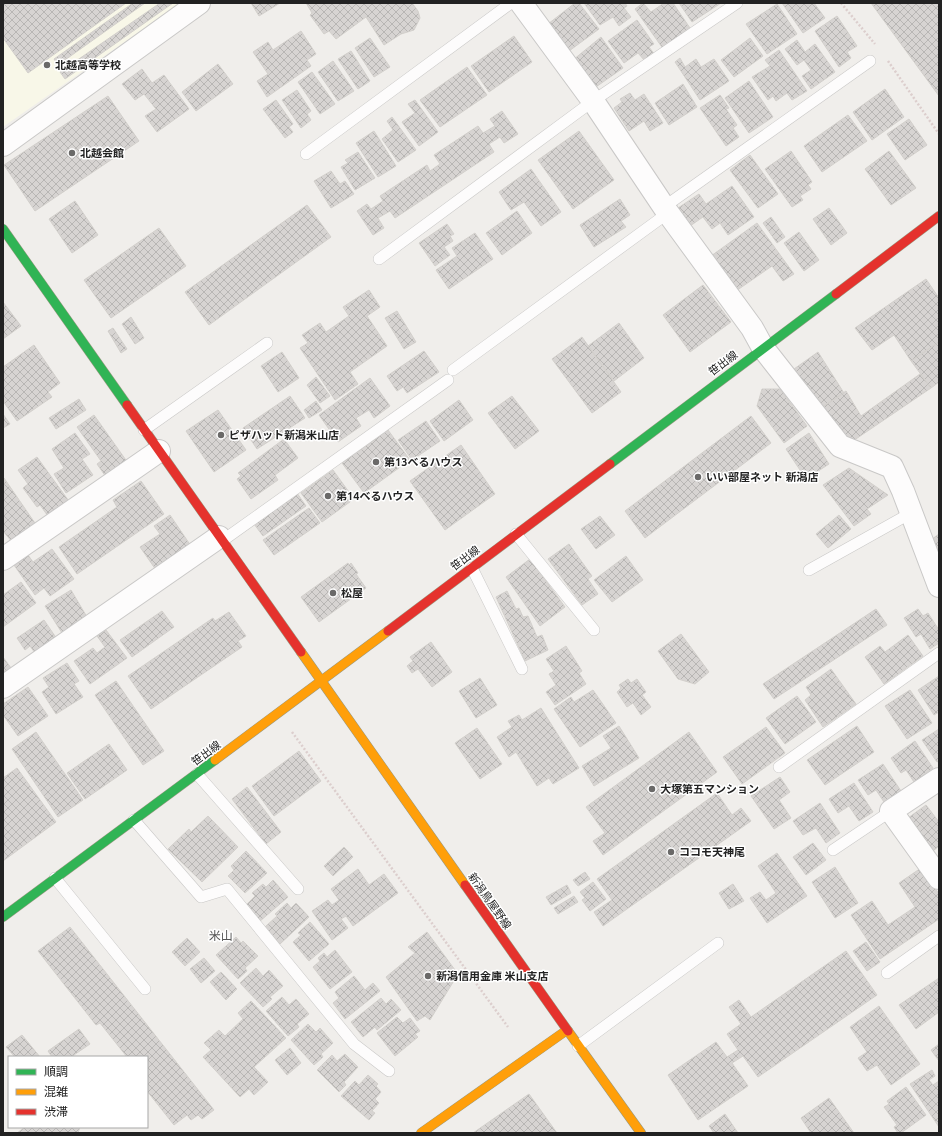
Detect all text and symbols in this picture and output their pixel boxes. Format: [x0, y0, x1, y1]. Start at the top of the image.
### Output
place label: 北越高等学校 [55, 59, 121, 71]
marker: 北越高等学校 [42, 60, 52, 70]
place label: 北越会館 [80, 147, 124, 159]
marker: 北越会館 [67, 148, 77, 158]
street label: 笹出線 [706, 348, 740, 378]
place label: ピザハット新潟米山店 [229, 429, 339, 441]
marker: ピザハット新潟米山店 [216, 430, 226, 440]
place label: 第13べるハウス [384, 456, 462, 468]
marker: 第13べるハウス [371, 457, 381, 467]
place label: いい部屋ネット 新潟店 [706, 471, 819, 483]
marker: いい部屋ネット 新潟店 [693, 472, 703, 482]
place label: 第14べるハウス [336, 490, 414, 502]
marker: 第14べるハウス [323, 491, 333, 501]
street label: 笹出線 [448, 543, 482, 573]
place label: 松屋 [341, 587, 363, 599]
marker: 松屋 [328, 588, 338, 598]
street label: 笹出線 [189, 738, 223, 768]
place label: 大塚第五マンション [660, 783, 759, 795]
marker: 大塚第五マンション [647, 784, 657, 794]
place label: ココモ天神尾 [679, 846, 745, 858]
marker: ココモ天神尾 [666, 847, 676, 857]
street label: 新潟鳥屋野線 [466, 871, 514, 931]
district label: 米山 [209, 929, 233, 942]
place label: 新潟信用金庫 米山支店 [436, 970, 549, 982]
marker: 新潟信用金庫 米山支店 [423, 971, 433, 981]
legend [8, 1056, 148, 1128]
text: 順調 [44, 1065, 68, 1078]
text: 混雑 [44, 1085, 68, 1098]
text: 渋滞 [44, 1105, 68, 1118]

